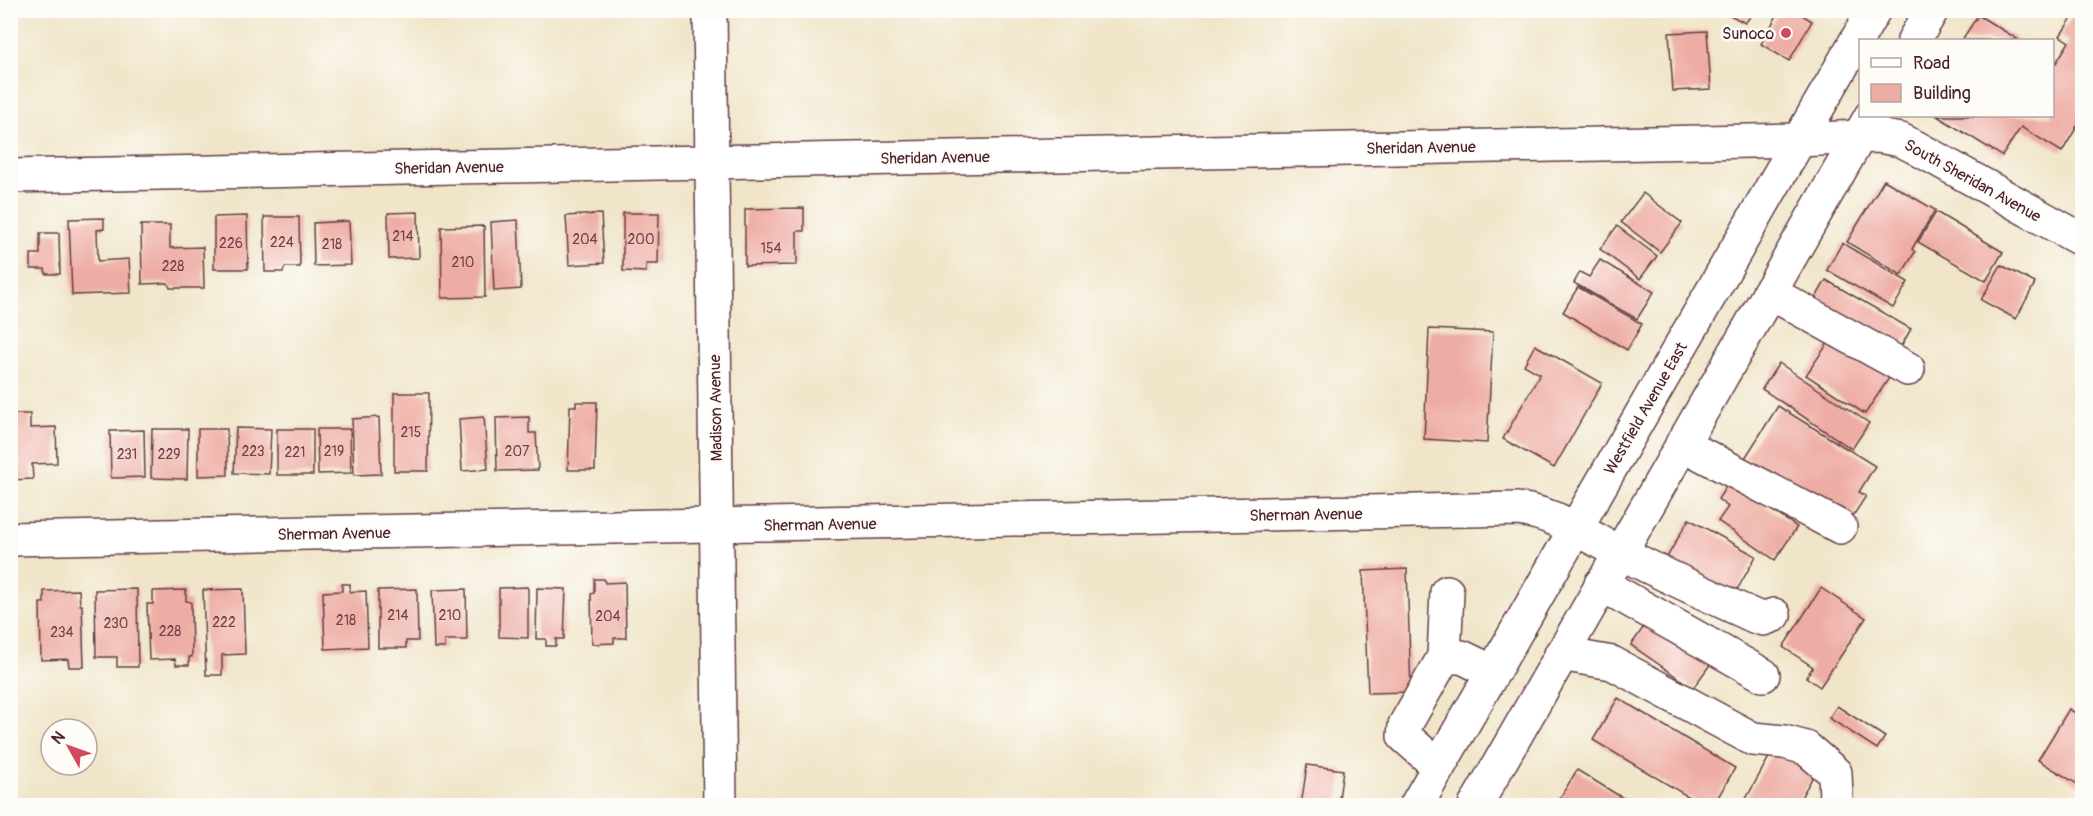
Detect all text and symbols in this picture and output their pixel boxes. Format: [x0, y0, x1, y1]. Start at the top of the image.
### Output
place label: Sunoco [1722, 24, 1774, 44]
marker: Sunoco [1779, 26, 1793, 40]
legend [1859, 39, 2054, 117]
text: Road [1913, 52, 1950, 75]
text: Building [1913, 82, 1971, 105]
street label: South Sheridan Avenue [1901, 135, 2044, 227]
street label: Sheridan Avenue [1366, 137, 1476, 159]
street label: Sheridan Avenue [880, 147, 990, 169]
street label: Sheridan Avenue [394, 157, 504, 179]
house number: 214 [392, 228, 414, 245]
house number: 204 [572, 231, 598, 248]
house number: 200 [628, 231, 654, 248]
house number: 224 [270, 234, 294, 251]
house number: 226 [219, 235, 243, 252]
house number: 218 [322, 236, 342, 253]
house number: 154 [760, 240, 782, 257]
house number: 210 [452, 254, 474, 271]
house number: 228 [162, 258, 184, 275]
street label: Westfield Avenue East [1600, 338, 1692, 478]
street label: Madison Avenue [705, 354, 727, 462]
house number: 215 [401, 424, 421, 441]
house number: 223 [241, 443, 265, 460]
house number: 219 [324, 443, 344, 460]
house number: 207 [505, 443, 530, 460]
house number: 221 [284, 444, 306, 461]
house number: 231 [117, 446, 137, 463]
house number: 229 [158, 446, 180, 463]
street label: Sherman Avenue [1249, 504, 1363, 526]
street label: Sherman Avenue [763, 514, 877, 536]
street label: Sherman Avenue [277, 523, 391, 545]
house number: 214 [387, 607, 409, 624]
house number: 210 [439, 607, 461, 624]
house number: 204 [595, 608, 621, 625]
house number: 218 [336, 612, 356, 629]
house number: 222 [212, 614, 236, 631]
house number: 230 [104, 615, 128, 632]
house number: 228 [159, 623, 181, 640]
house number: 234 [50, 624, 74, 641]
north arrow [39, 717, 99, 777]
text: N [47, 727, 70, 749]

